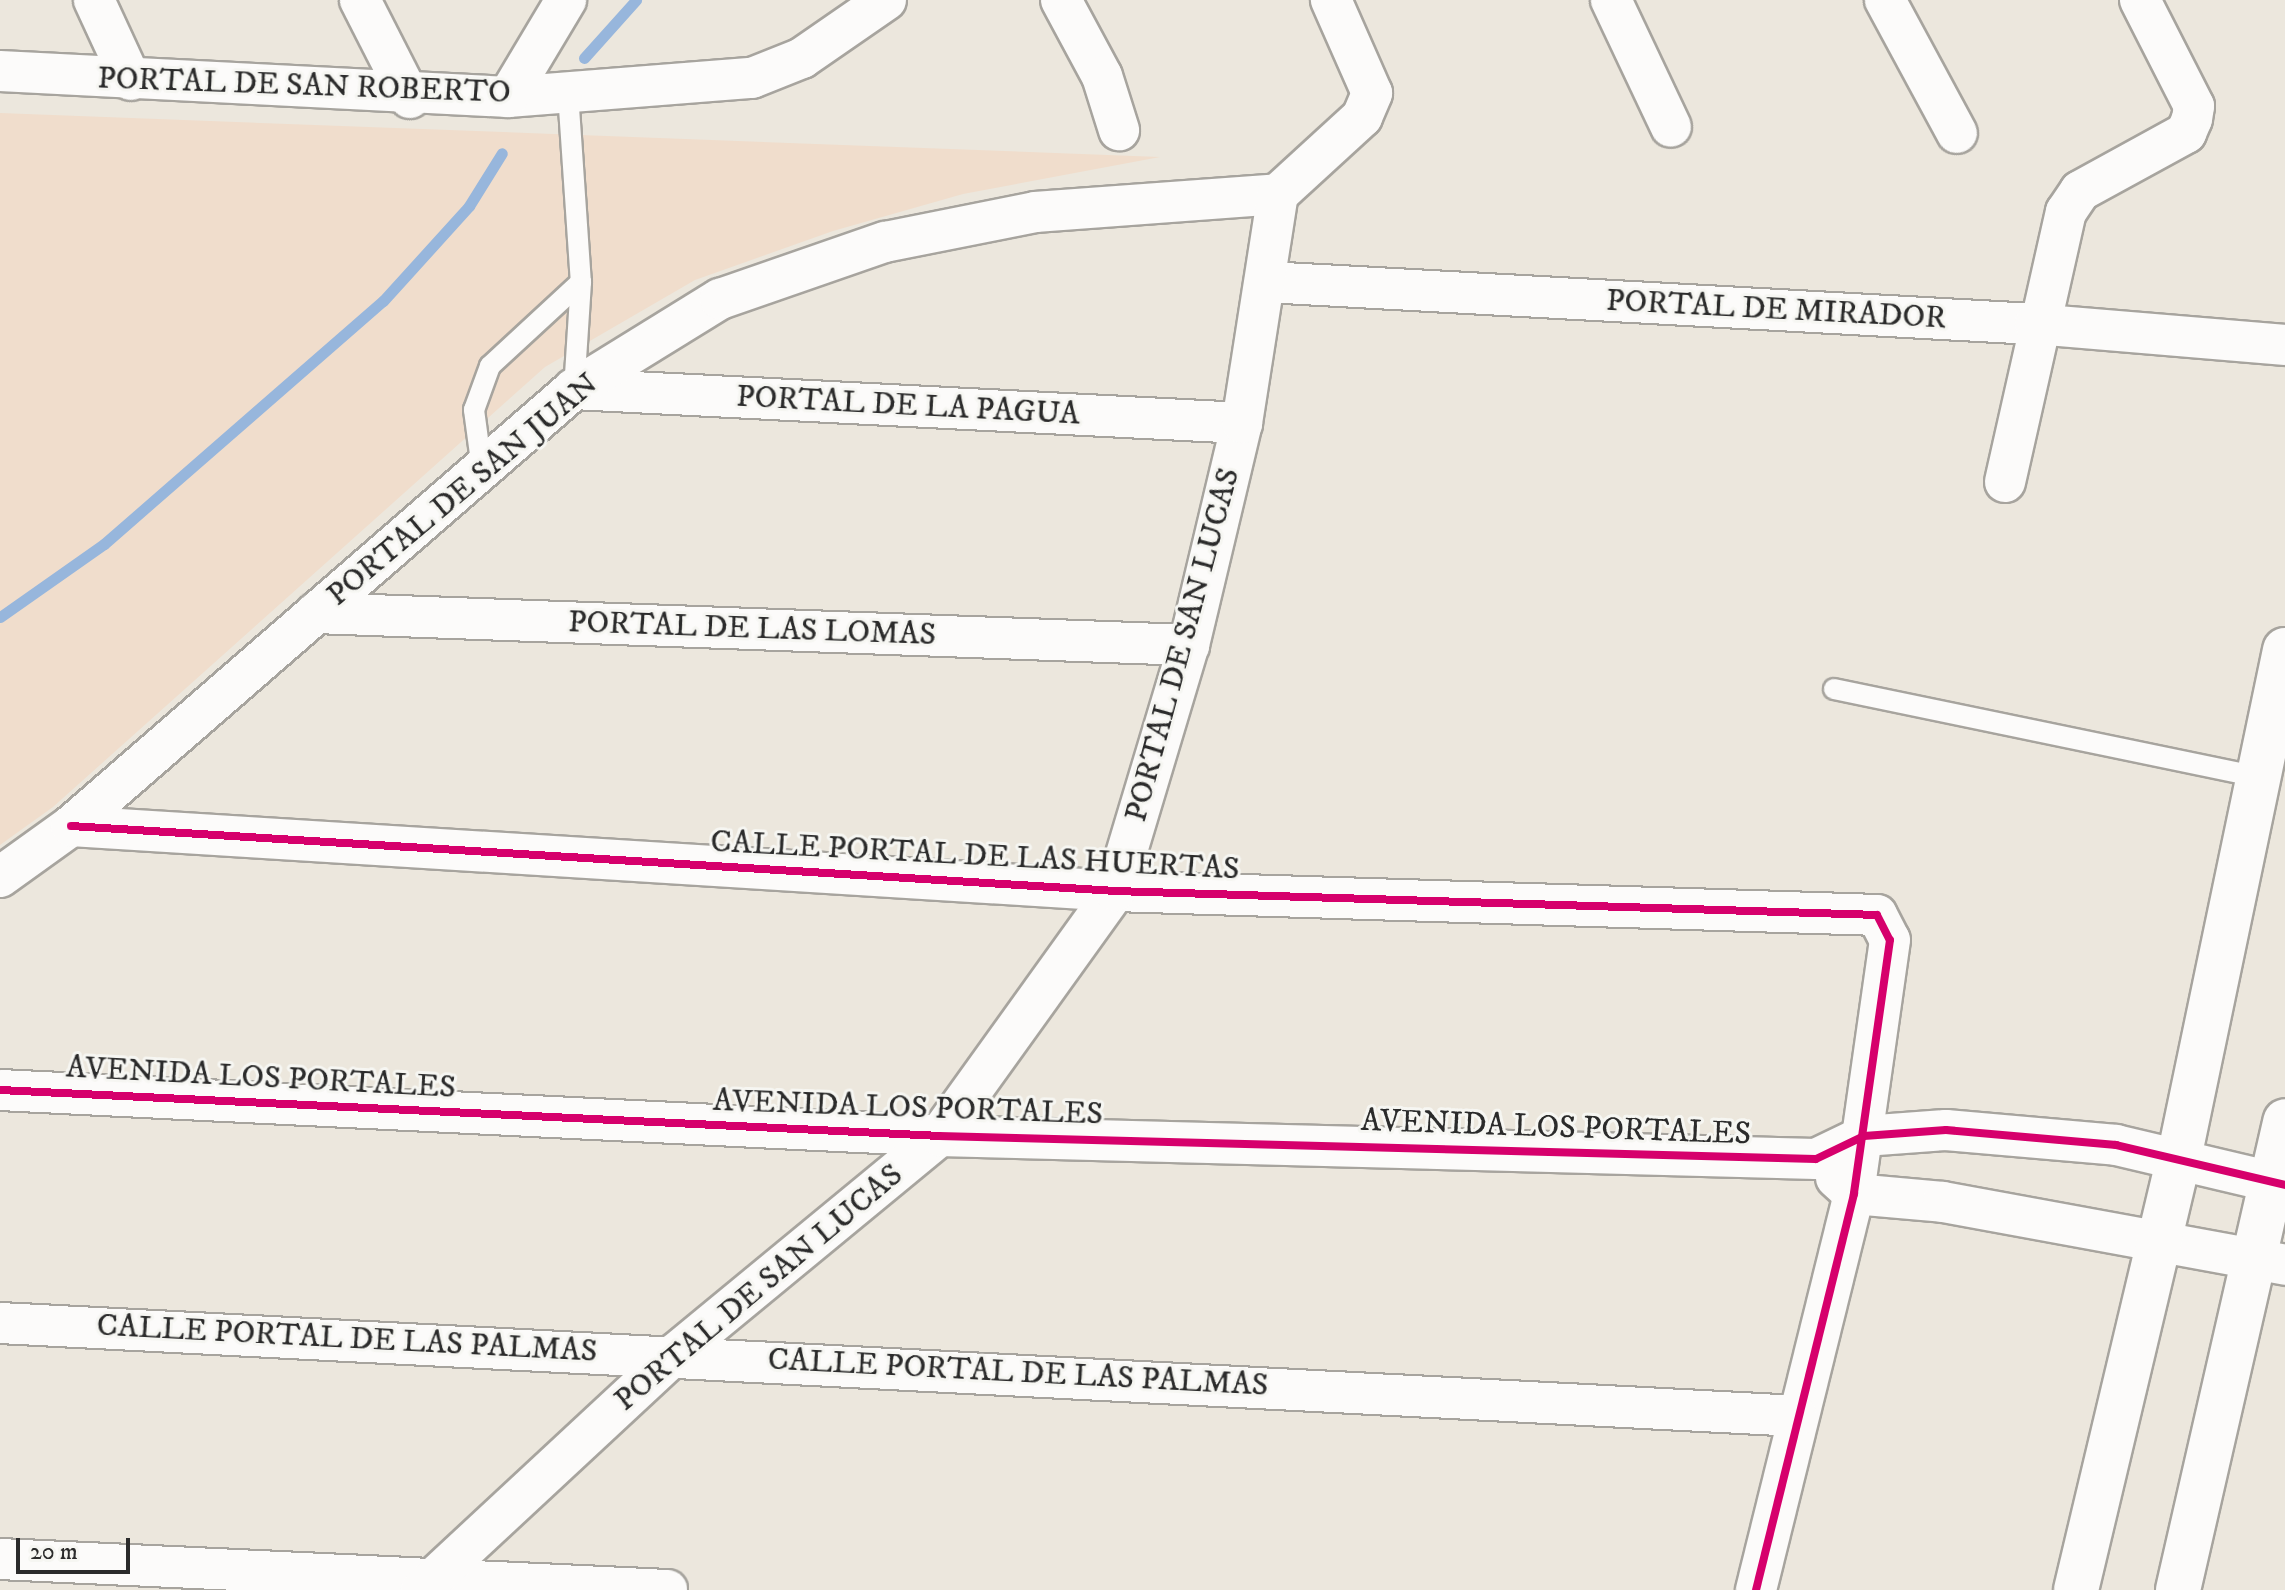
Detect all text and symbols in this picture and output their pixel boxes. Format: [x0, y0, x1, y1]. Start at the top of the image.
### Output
street label: PORTAL DE SAN ROBERTO [97, 60, 511, 112]
street label: PORTAL DE MIRADOR [1605, 282, 1947, 338]
street label: PORTAL DE SAN JUAN [319, 365, 607, 615]
street label: PORTAL DE LA PAGUA [735, 378, 1081, 434]
street label: PORTAL DE SAN LUCAS [1117, 464, 1249, 826]
street label: PORTAL DE LAS LOMAS [567, 603, 937, 655]
street label: CALLE PORTAL DE LAS HUERTAS [709, 823, 1241, 889]
street label: AVENIDA LOS PORTALES [65, 1049, 457, 1107]
street label: AVENIDA LOS PORTALES [712, 1082, 1104, 1134]
street label: AVENIDA LOS PORTALES [1360, 1102, 1752, 1154]
street label: PORTAL DE SAN LUCAS [607, 1156, 911, 1420]
street label: CALLE PORTAL DE LAS PALMAS [96, 1307, 598, 1371]
street label: CALLE PORTAL DE LAS PALMAS [767, 1341, 1269, 1405]
scale bar [20, 1522, 134, 1572]
text: 20 m [30, 1537, 78, 1567]

